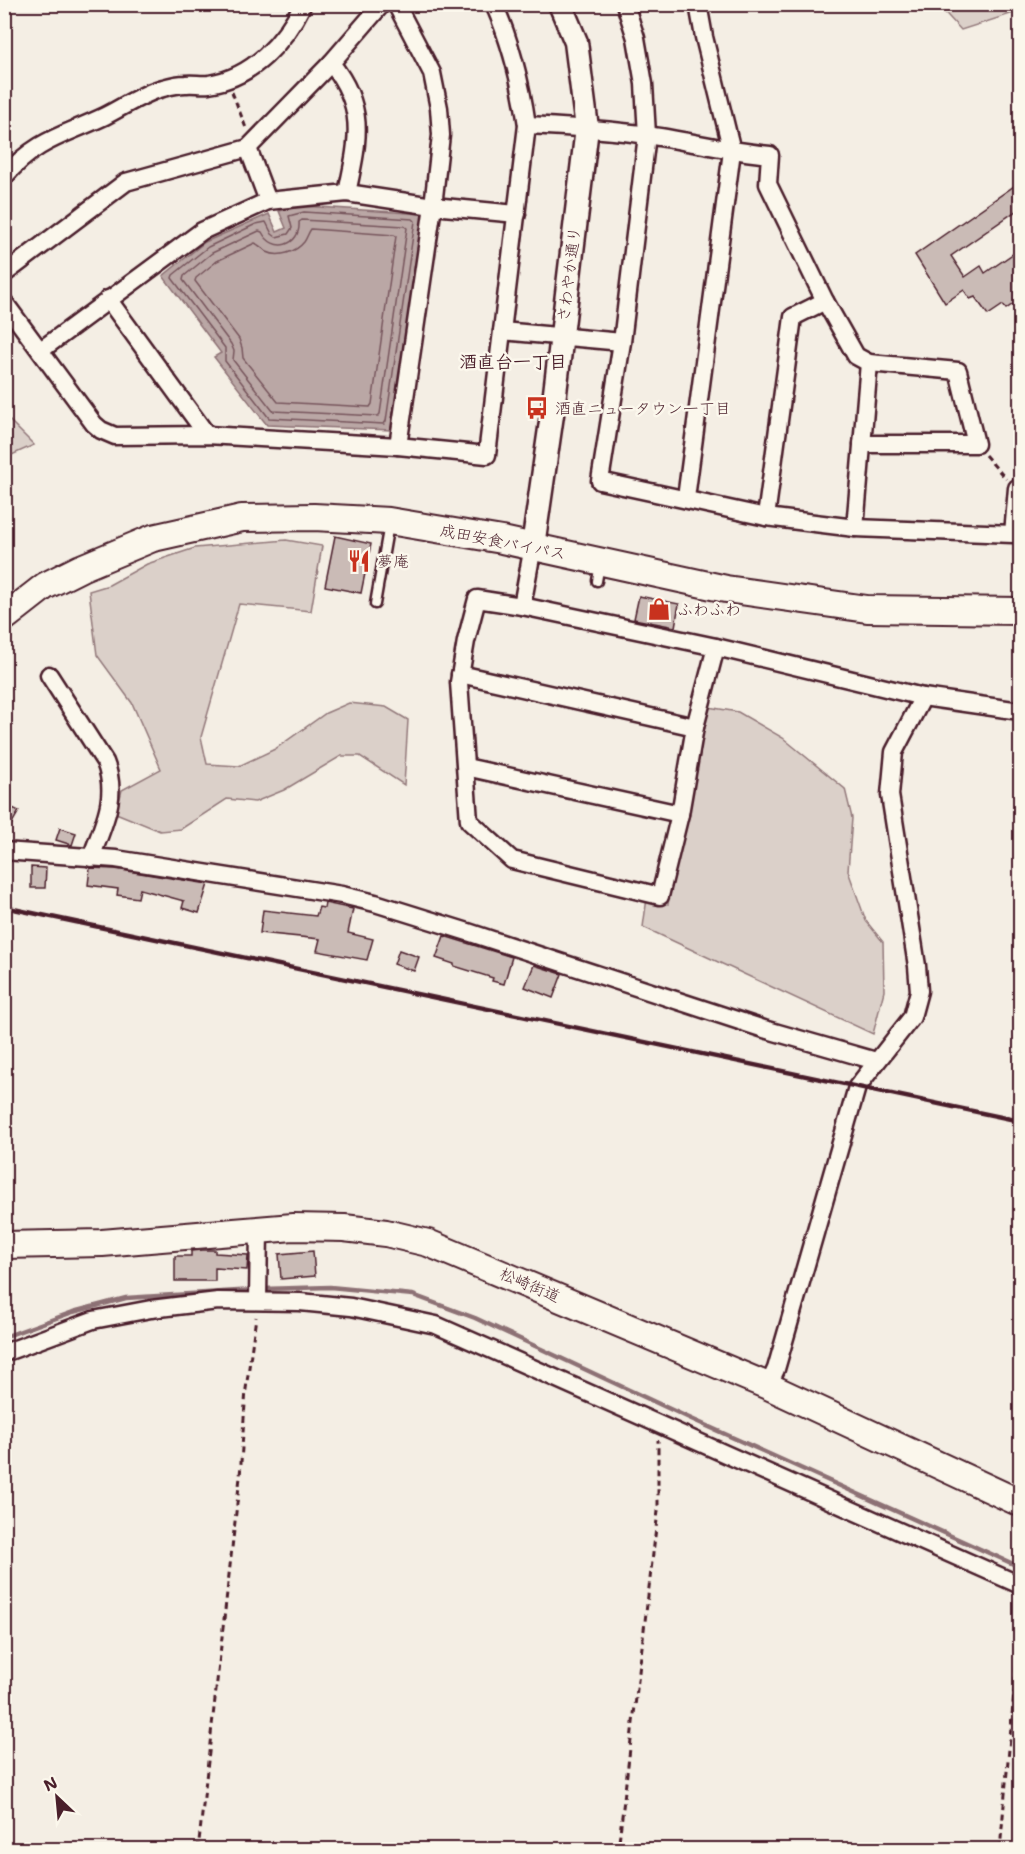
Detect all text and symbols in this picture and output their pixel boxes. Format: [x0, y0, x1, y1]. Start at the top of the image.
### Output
street label: さわやか通り [553, 225, 585, 323]
district label: 酒直台一丁目 [459, 350, 567, 374]
bus stop icon: 酒直ニュータウン一丁目 [524, 395, 550, 421]
place label: 酒直ニュータウン一丁目 [555, 398, 731, 419]
street label: 成田安食バイパス [438, 520, 568, 564]
restaurant icon: 夢庵 [346, 548, 372, 574]
place label: 夢庵 [377, 551, 409, 572]
shop icon: ふわふわ [646, 596, 672, 622]
place label: ふわふわ [677, 599, 741, 620]
street label: 松崎街道 [496, 1263, 564, 1307]
north arrow [27, 1767, 87, 1827]
text: N [40, 1772, 61, 1796]

